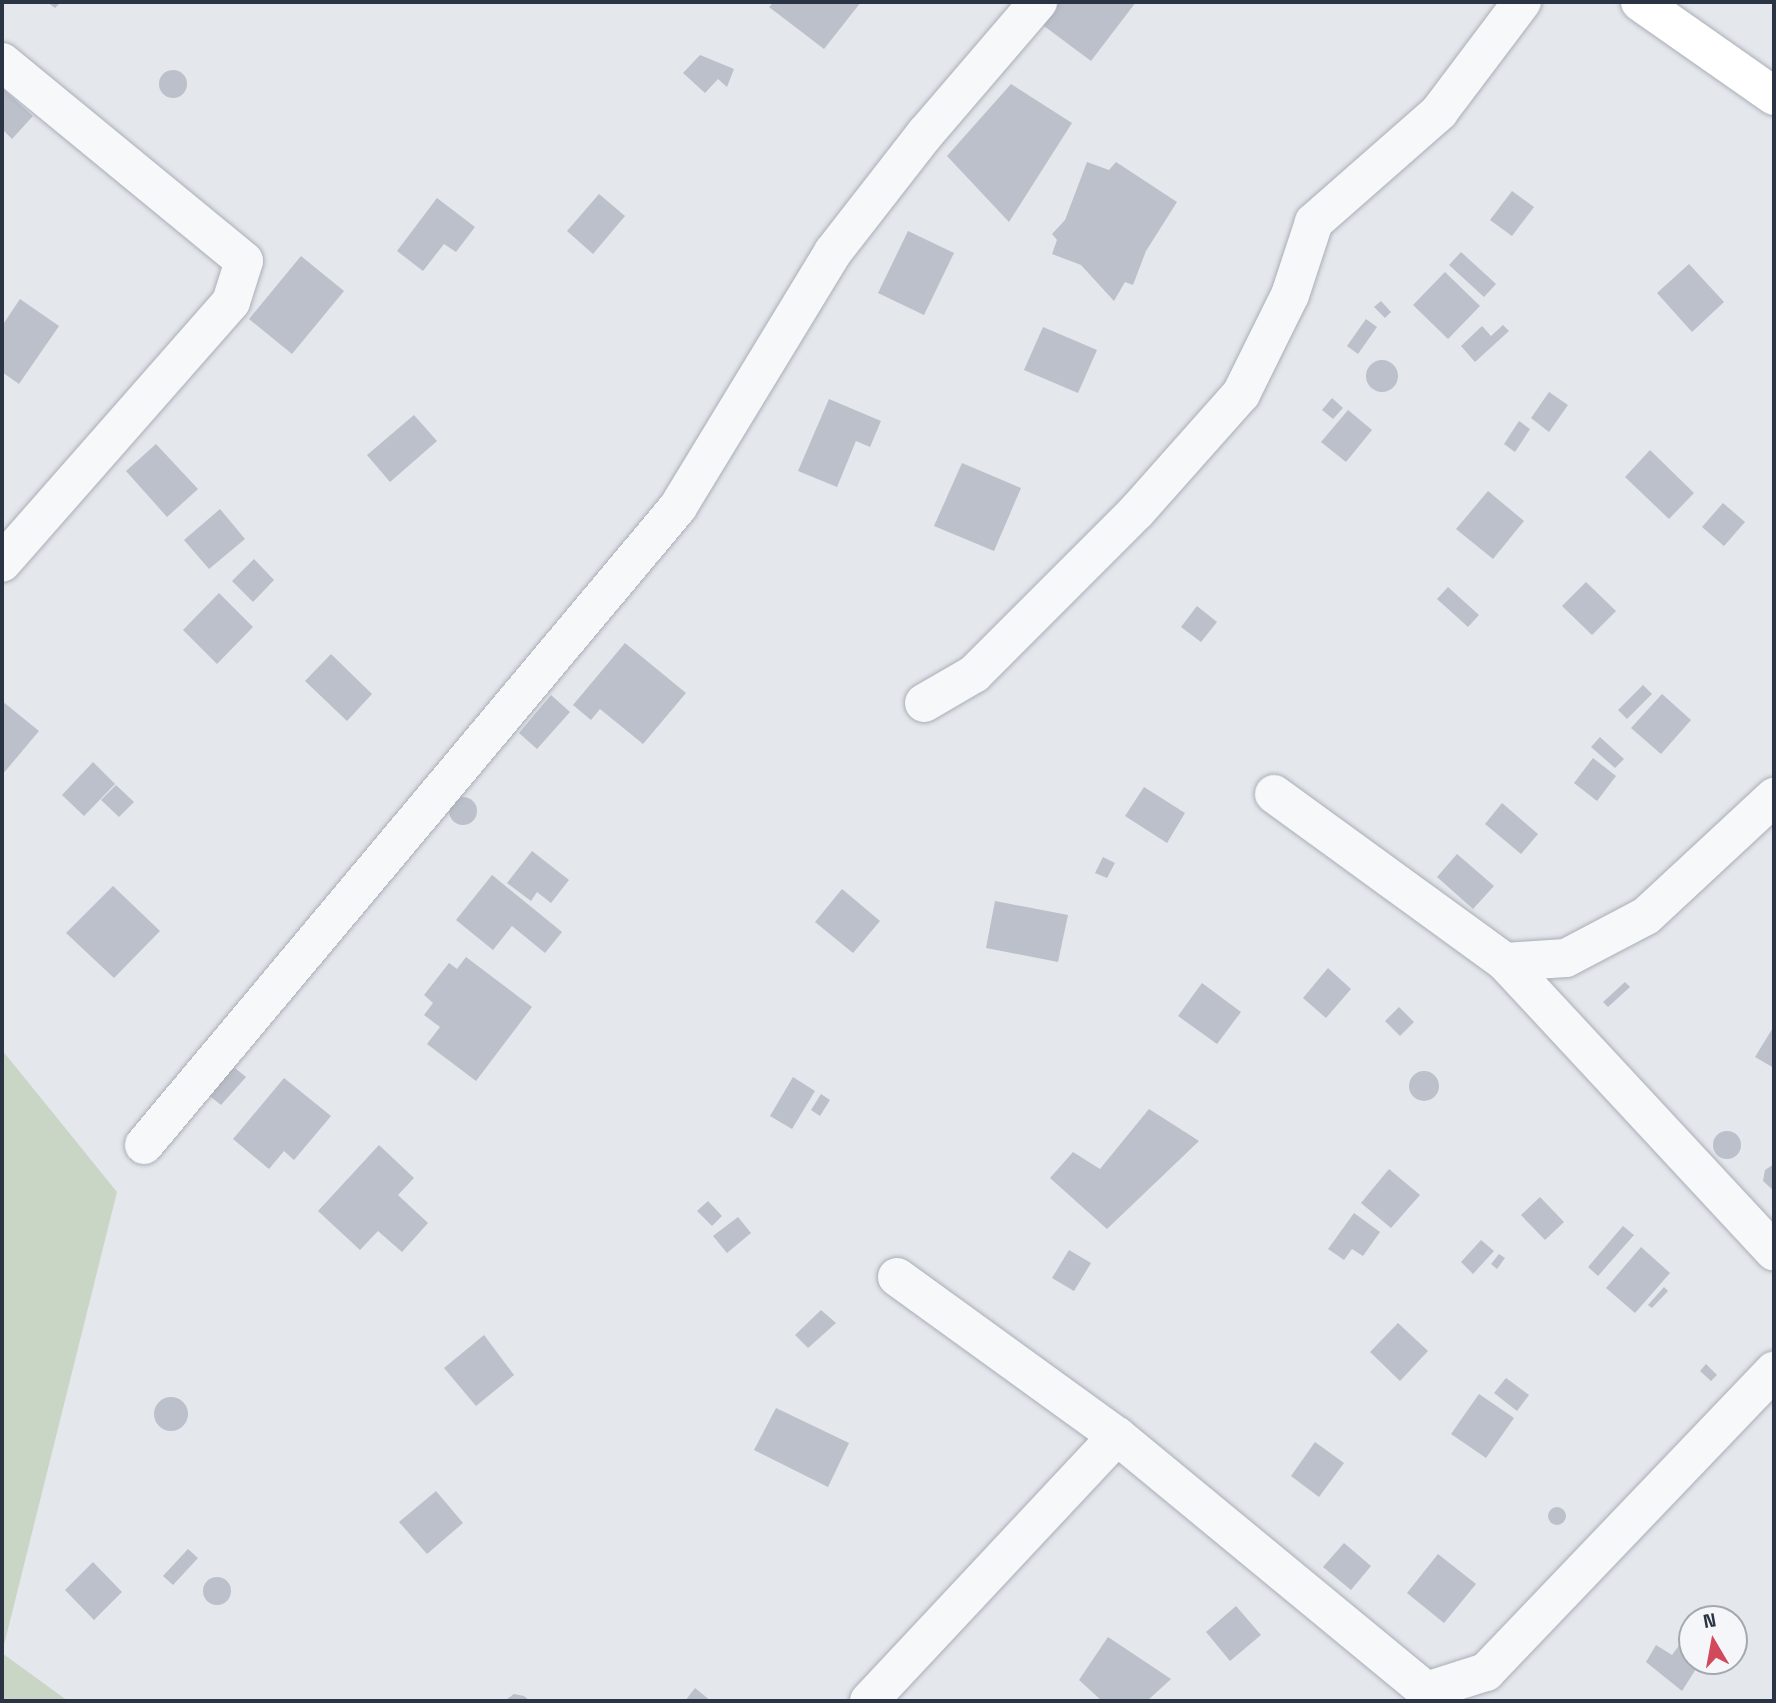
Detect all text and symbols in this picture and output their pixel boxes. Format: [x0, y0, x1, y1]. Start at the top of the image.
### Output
north arrow [1678, 1605, 1748, 1675]
text: N [1701, 1607, 1718, 1634]

